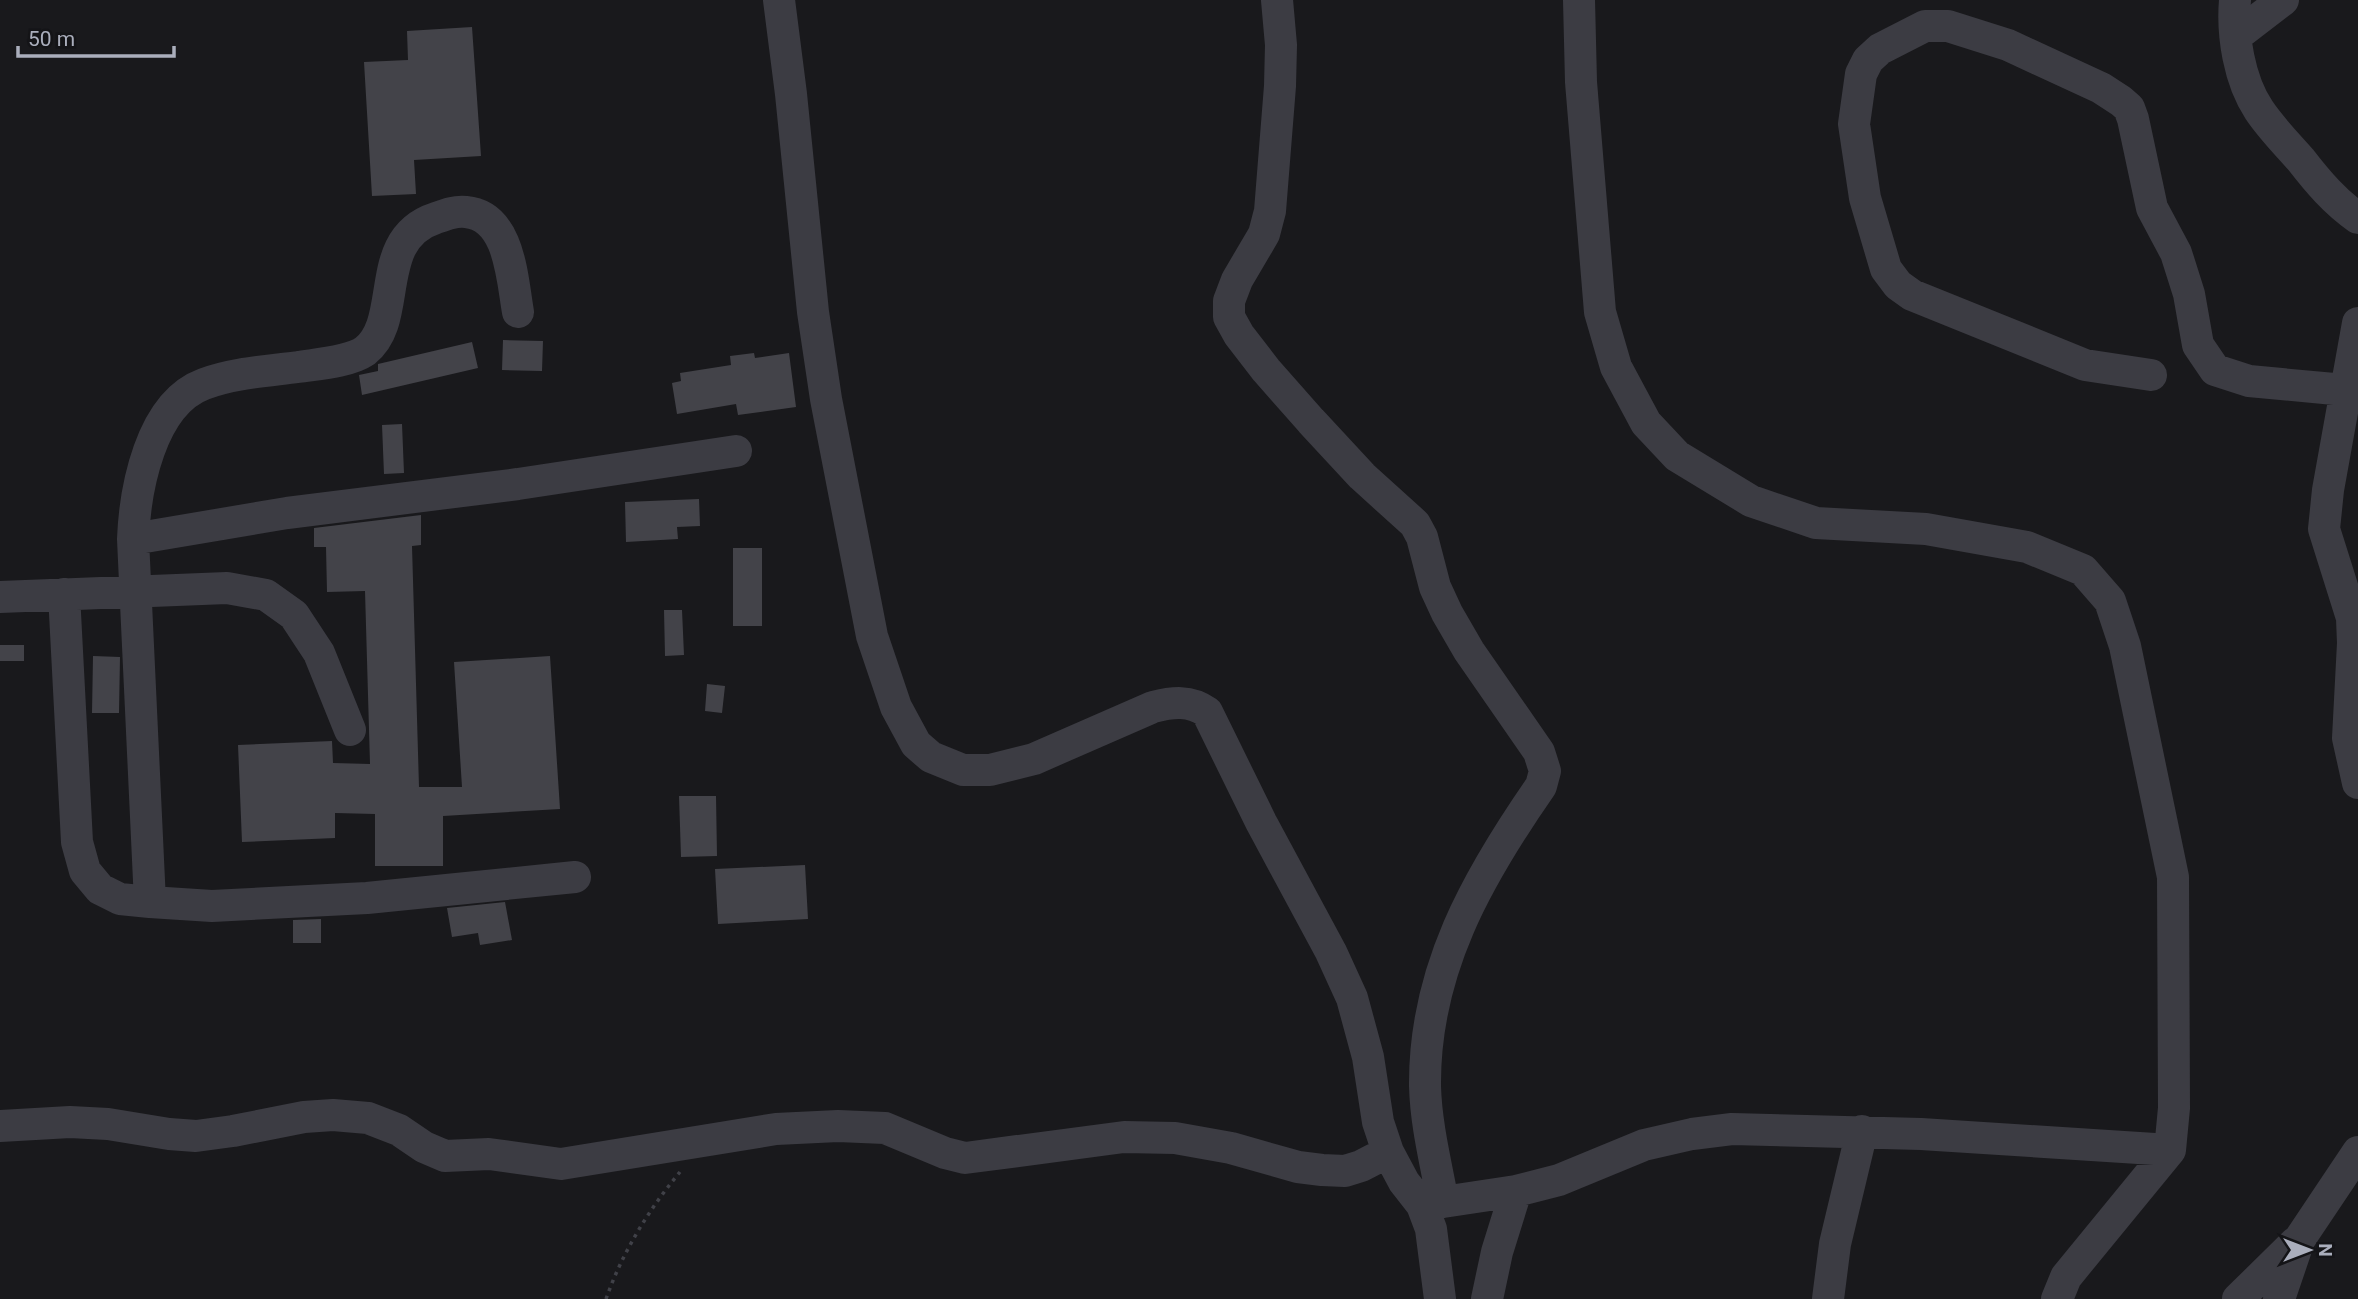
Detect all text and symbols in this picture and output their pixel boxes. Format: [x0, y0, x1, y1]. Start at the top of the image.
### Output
scale bar [18, 14, 173, 58]
text: 50 m [28, 27, 75, 51]
north arrow [2274, 1215, 2344, 1285]
text: N [2314, 1243, 2337, 1257]

